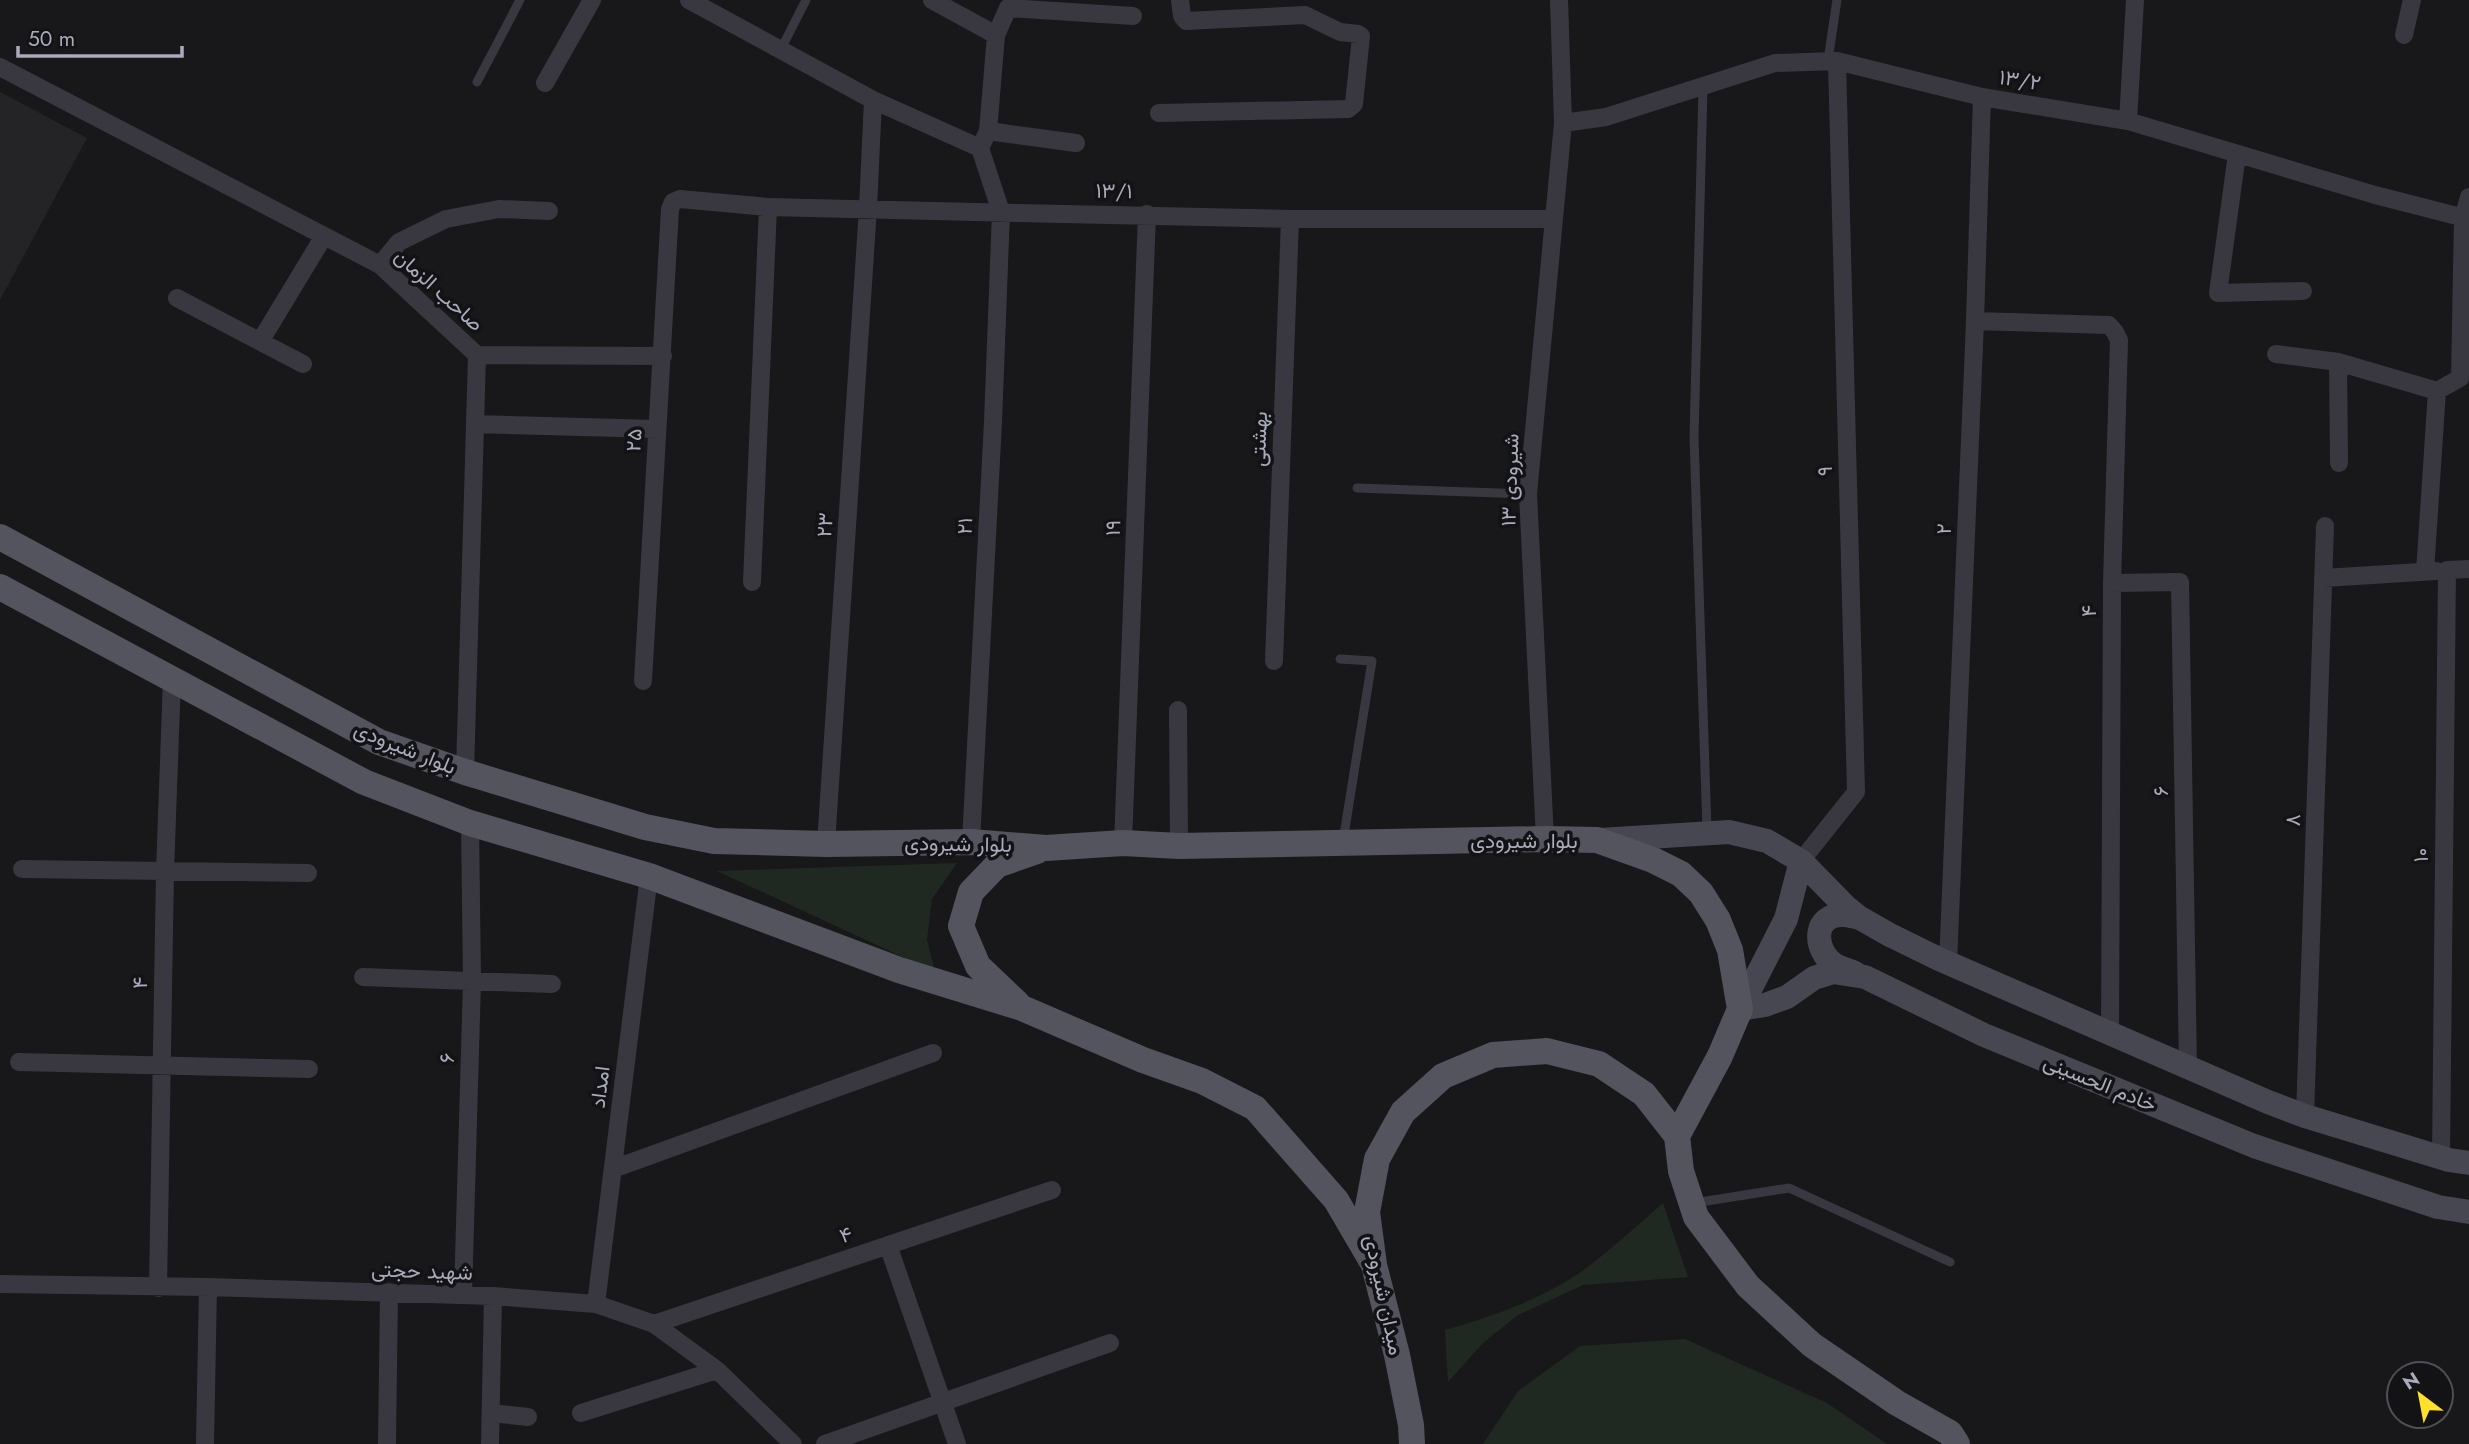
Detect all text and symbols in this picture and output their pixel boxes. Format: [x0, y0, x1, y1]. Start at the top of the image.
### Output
scale bar [18, 14, 182, 58]
text: 50 m [28, 24, 75, 54]
street label: ۱۳/۲ [1997, 62, 2043, 98]
street label: ۱۳/۱ [1095, 176, 1133, 206]
street label: صاحب الزمان [388, 242, 490, 338]
street label: بهشتی [1243, 411, 1275, 467]
street label: ۲۵ [618, 427, 650, 453]
street label: شیرودی ۱۳ [1493, 433, 1527, 527]
street label: ۹ [1810, 466, 1840, 476]
street label: ۲۳ [809, 512, 841, 538]
street label: ۲۱ [950, 517, 980, 535]
street label: ۱۹ [1098, 519, 1128, 537]
street label: ۲ [1929, 523, 1959, 535]
street label: ۴ [2074, 605, 2104, 617]
street label: بلوار شیرودی [350, 714, 460, 782]
street label: ۶ [2146, 786, 2176, 796]
street label: ۸ [2278, 813, 2308, 827]
street label: بلوار شیرودی [1470, 826, 1578, 856]
street label: بلوار شیرودی [904, 828, 1012, 860]
street label: ۱۰ [2406, 847, 2436, 863]
street label: ۴ [125, 977, 155, 989]
street label: خادم الحسینی [2039, 1047, 2161, 1119]
street label: ۶ [432, 1052, 462, 1064]
street label: امداد [583, 1064, 617, 1110]
street label: ۴ [835, 1219, 857, 1251]
street label: میدان شیرودی [1357, 1232, 1411, 1358]
street label: شهید حجتی [371, 1254, 473, 1288]
north arrow [2385, 1360, 2455, 1430]
text: N [2398, 1366, 2425, 1396]

